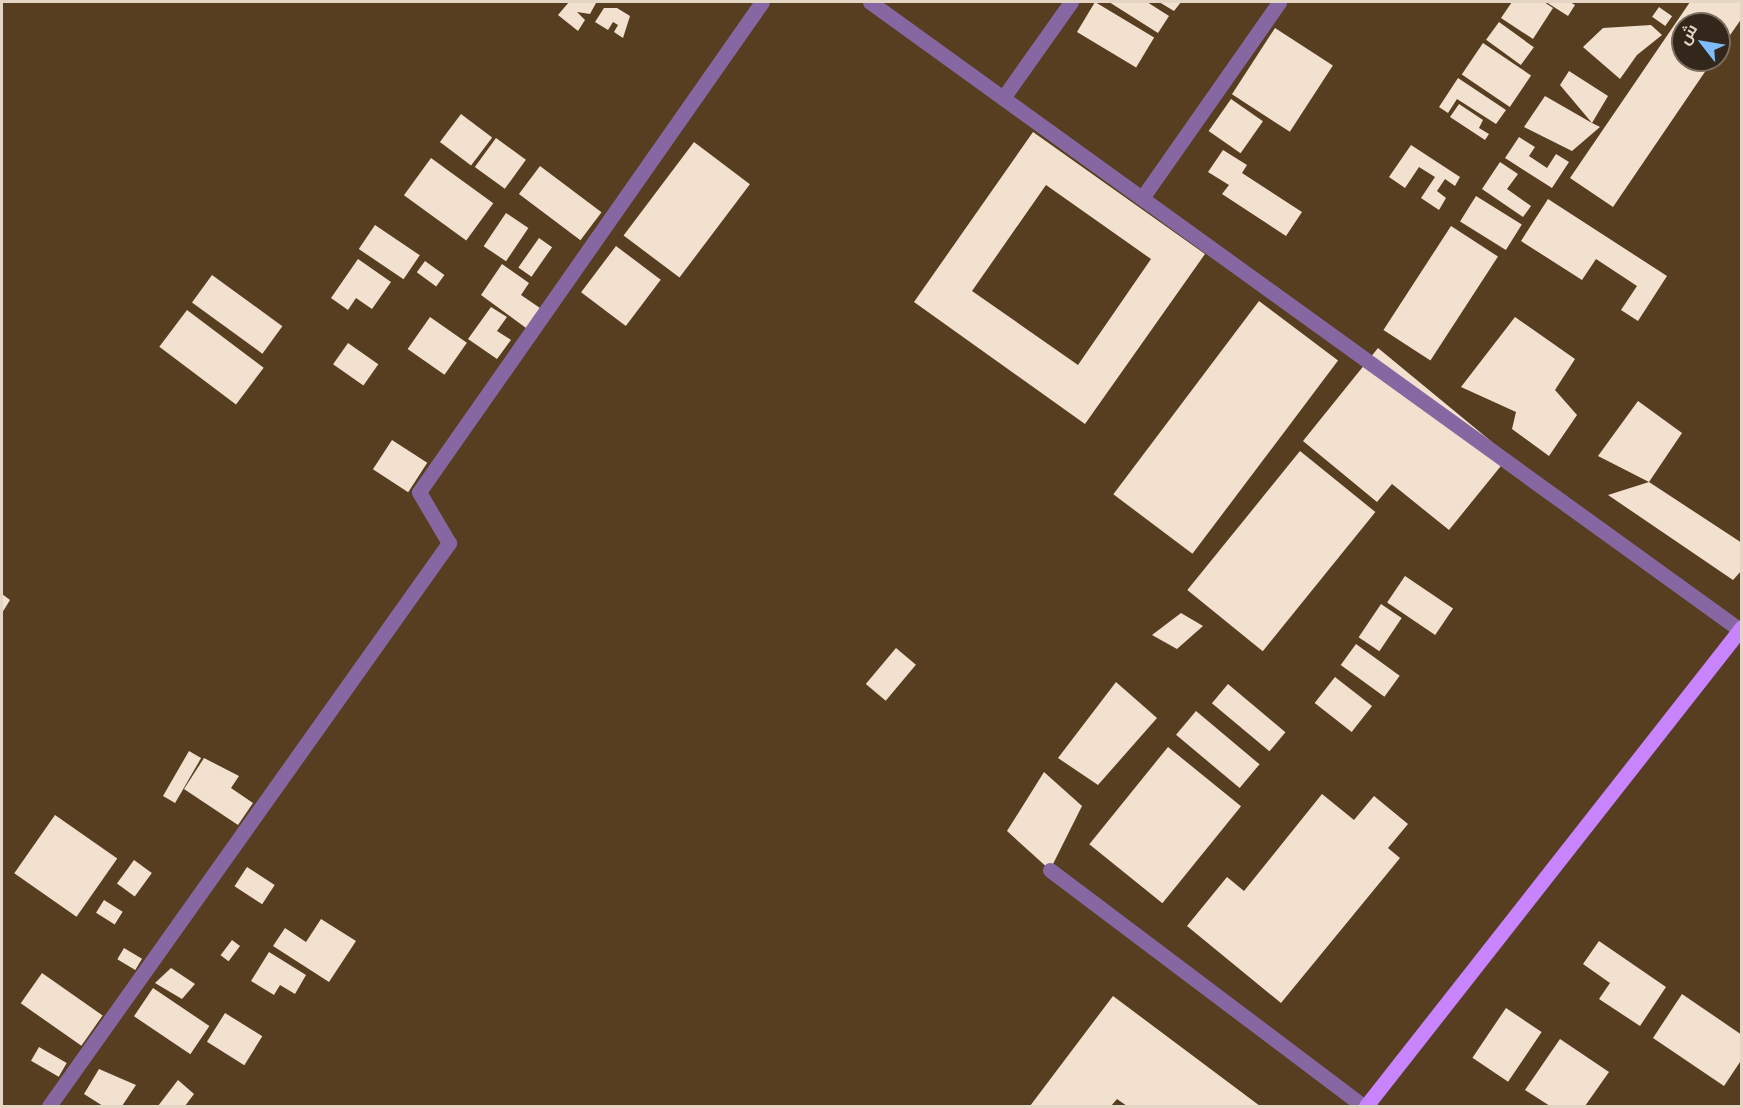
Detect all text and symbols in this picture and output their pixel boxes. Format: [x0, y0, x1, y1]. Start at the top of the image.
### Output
north arrow [1671, 12, 1731, 72]
text: ش [1673, 20, 1701, 48]

